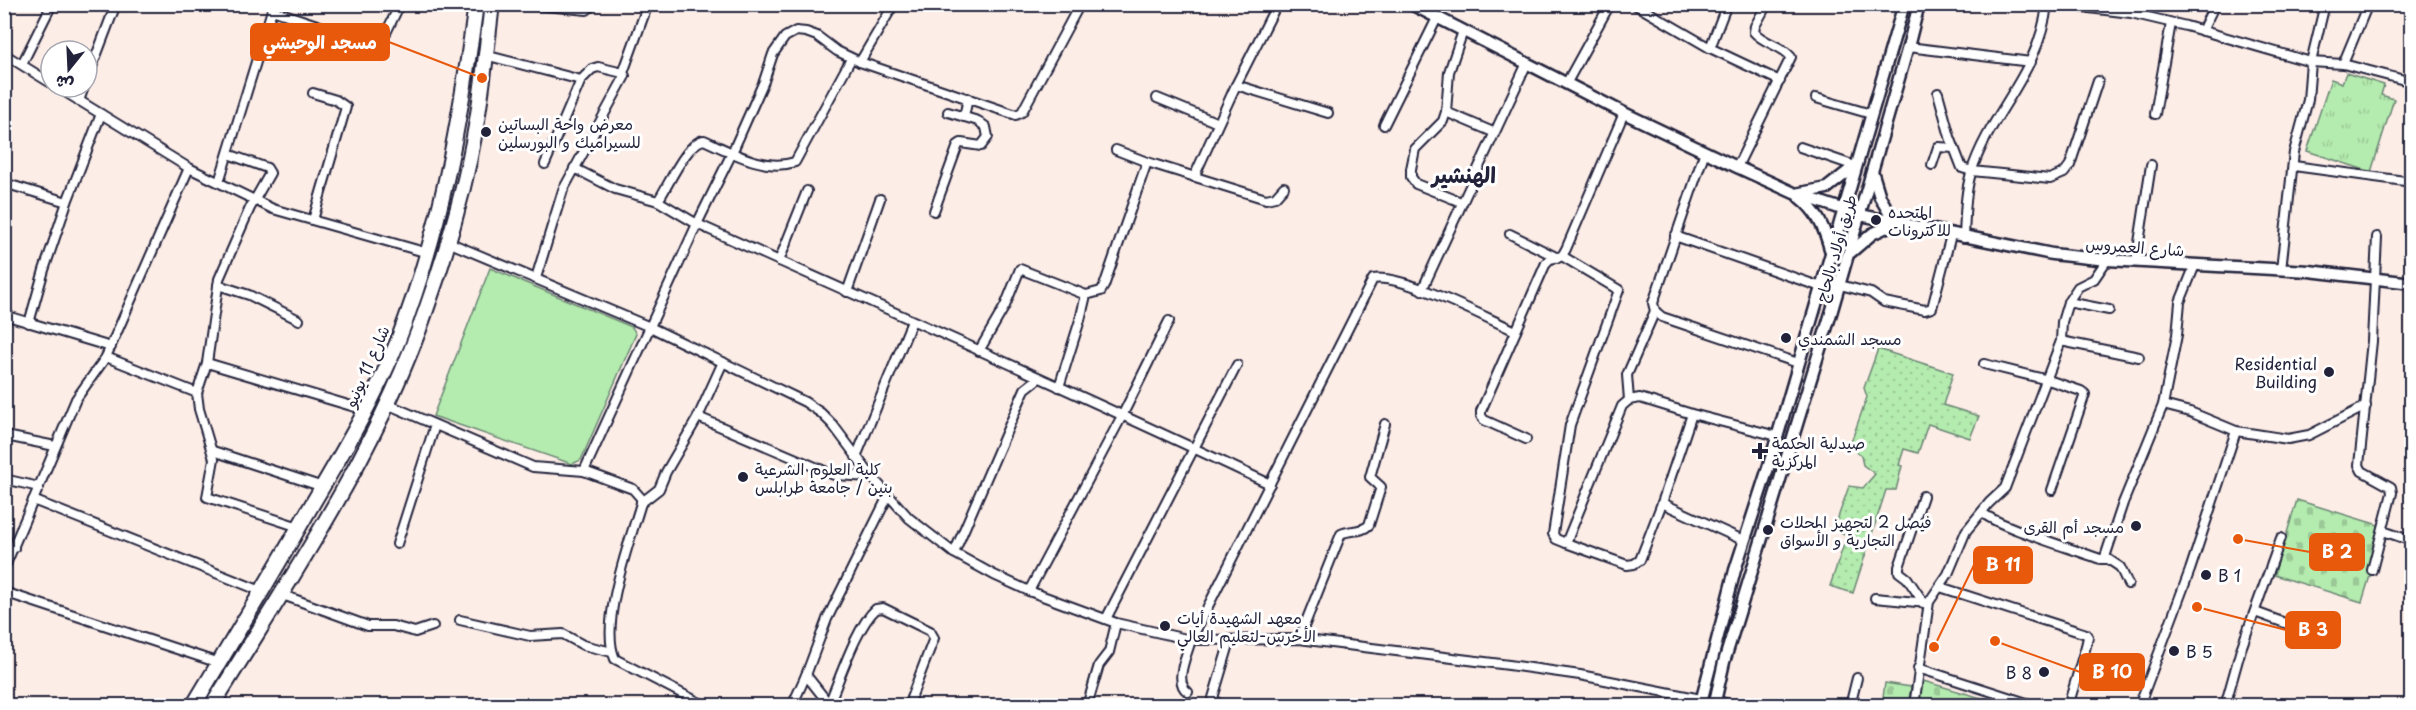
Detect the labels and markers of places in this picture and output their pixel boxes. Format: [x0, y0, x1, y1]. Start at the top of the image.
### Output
callout: مسجد الوحيشي [251, 24, 389, 60]
place label: معرض واحة البساتين للسيراميك و البورسلين [498, 111, 641, 153]
marker: معرض واحة البساتين للسيراميك و البورسلين [479, 125, 493, 139]
place label: المتحده للاكترونات [1888, 199, 1951, 241]
marker: المتحده للاكترونات [1869, 213, 1883, 227]
place label: مسجد الشمندي [1798, 326, 1901, 351]
marker: مسجد الشمندي [1779, 331, 1793, 345]
place label: Residential Building [2234, 351, 2317, 393]
marker: Residential Building [2322, 365, 2336, 379]
place label: صيدلية الحكمة المركزية [1772, 430, 1865, 472]
marker: صيدلية الحكمة المركزية [1753, 444, 1767, 458]
place label: كلية العلوم الشرعية بنين / جامعة طرابلس [755, 456, 893, 498]
marker: كلية العلوم الشرعية بنين / جامعة طرابلس [736, 470, 750, 484]
place label: فيصل 2 لتجهيز المحلات التجارية و الأسواق [1780, 509, 1932, 551]
place label: مسجد أم القرى [2024, 514, 2124, 540]
marker: مسجد أم القرى [2129, 519, 2143, 533]
marker: فيصل 2 لتجهيز المحلات التجارية و الأسواق [1761, 523, 1775, 537]
callout: B 2 [2310, 534, 2364, 570]
callout: B 11 [1974, 547, 2032, 583]
place label: B 1 [2218, 563, 2241, 587]
marker: B 1 [2199, 568, 2213, 582]
place label: معهد الشهيدة أيات الأخرس-لتعليم العالي [1177, 605, 1316, 651]
callout: B 3 [2286, 612, 2340, 648]
marker: معهد الشهيدة أيات الأخرس-لتعليم العالي [1158, 619, 1172, 633]
place label: B 5 [2186, 639, 2213, 663]
marker: B 5 [2167, 644, 2181, 658]
callout: B 10 [2080, 654, 2144, 690]
place label: B 8 [2006, 660, 2032, 684]
marker: B 8 [2037, 665, 2051, 679]

